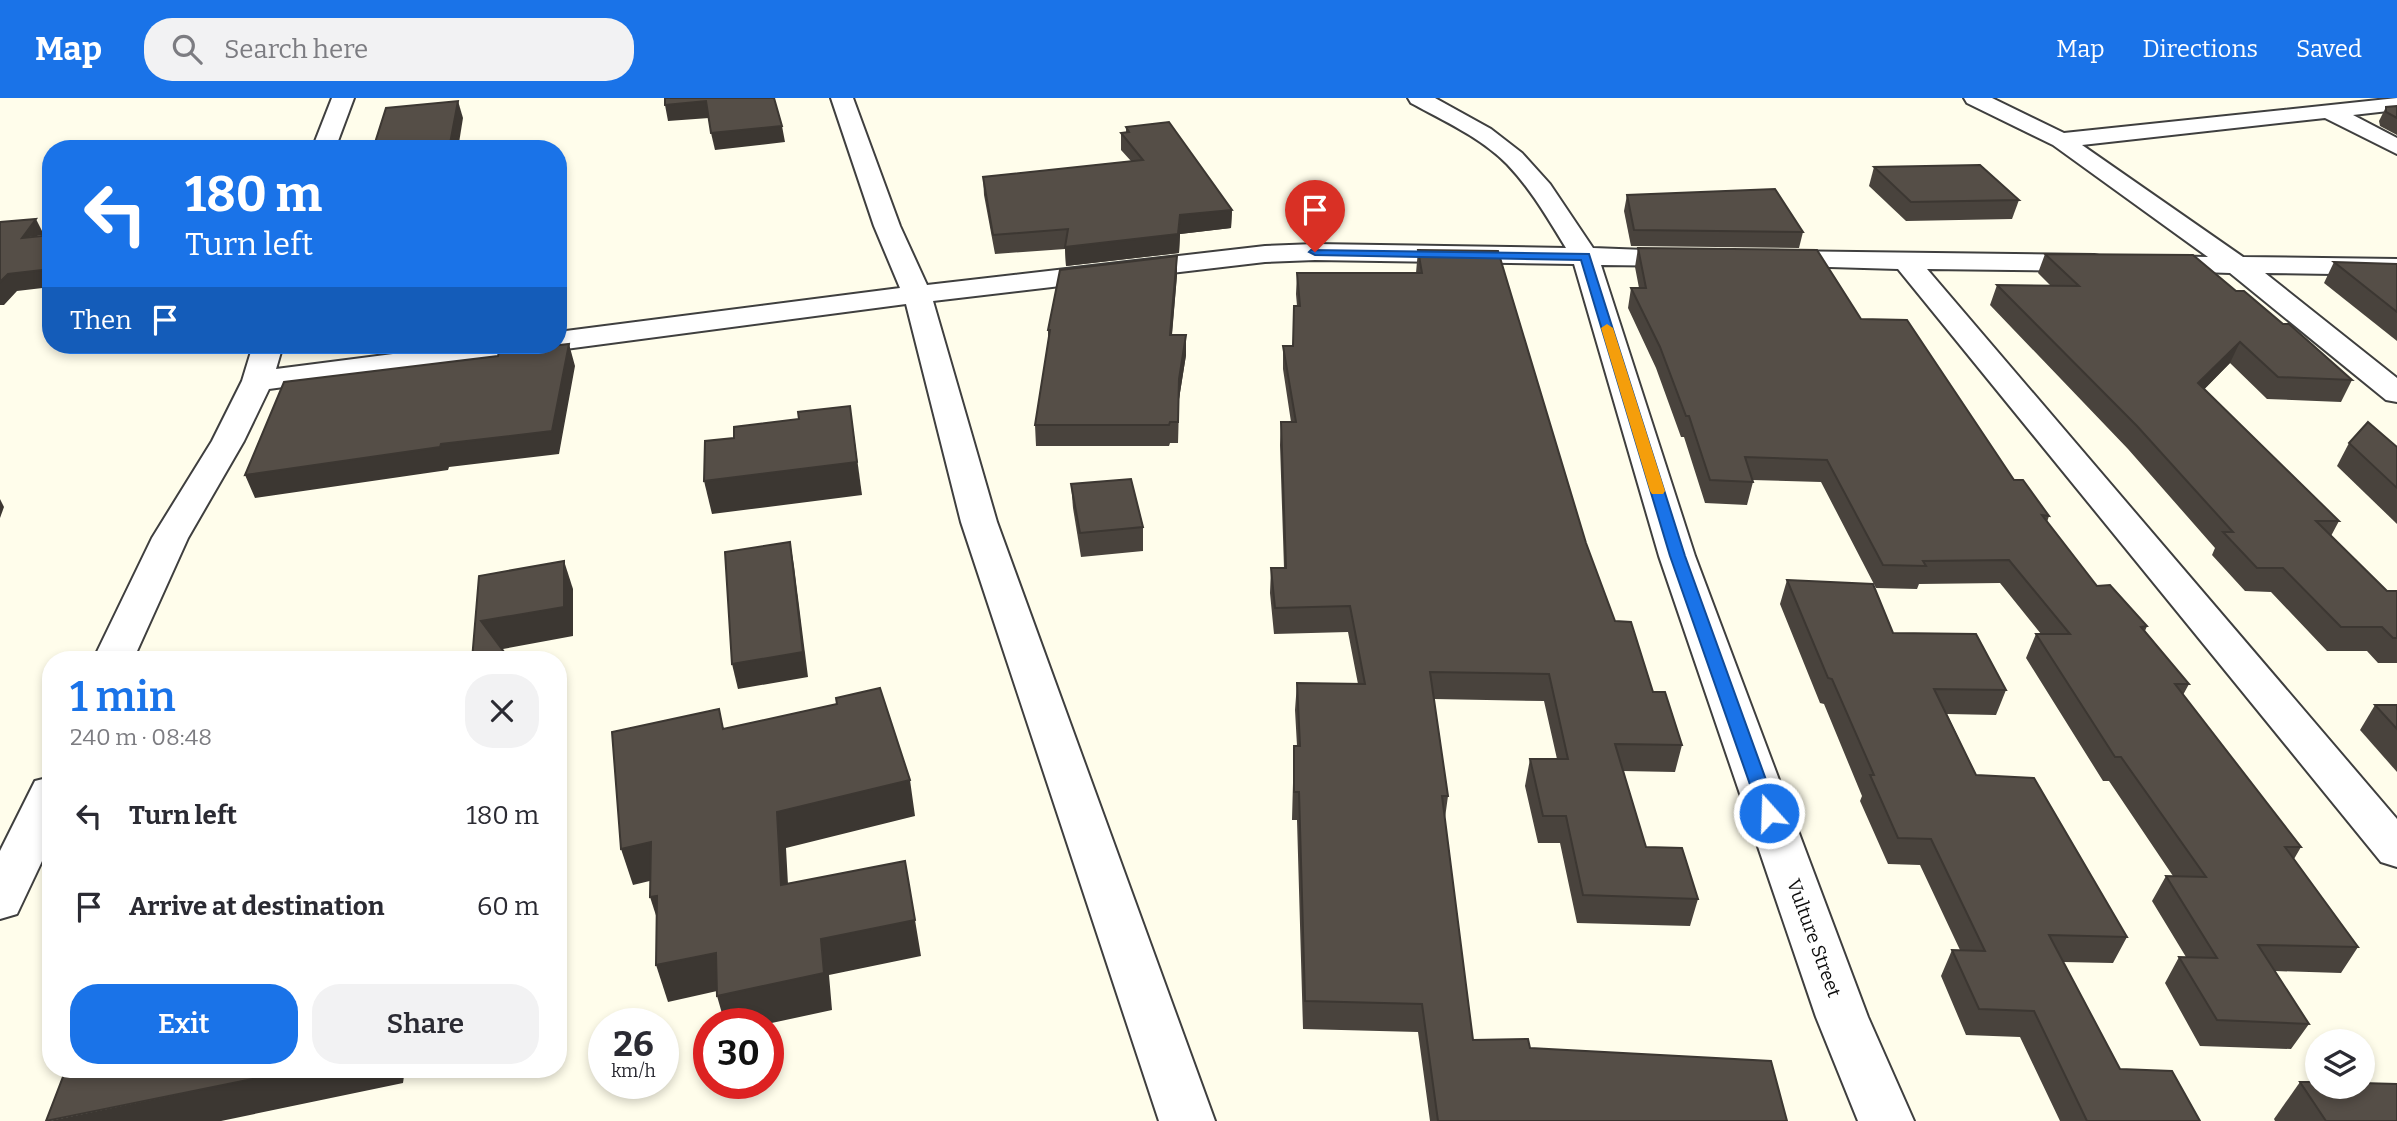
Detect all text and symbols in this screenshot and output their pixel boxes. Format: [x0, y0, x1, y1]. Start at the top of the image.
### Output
search box [144, 18, 634, 81]
text: Map [35, 29, 102, 69]
icon: search [168, 30, 206, 68]
text: Search here [224, 34, 368, 65]
text: Map [2056, 35, 2105, 63]
text: Directions [2143, 35, 2258, 63]
text: Saved [2296, 35, 2362, 63]
text: 180 m [185, 165, 322, 224]
icon: left [70, 168, 161, 259]
pin [1285, 180, 1345, 252]
icon: arrive [1296, 191, 1334, 229]
text: Turn left [185, 225, 313, 263]
icon: arrive [146, 301, 184, 339]
text: Then [70, 305, 132, 336]
text: 1 min [70, 672, 176, 722]
button: close [465, 674, 539, 748]
text: 240 m · 08:48 [70, 723, 212, 751]
position arrow [1732, 776, 1806, 850]
icon: left [70, 797, 108, 835]
text: Turn left [129, 800, 237, 831]
text: 180 m [466, 800, 539, 831]
street label: Vulture Street [1782, 876, 1846, 1000]
icon: arrive [70, 888, 108, 926]
text: Arrive at destination [129, 891, 384, 922]
text: 60 m [477, 891, 539, 922]
button: Exit [70, 984, 298, 1064]
button: Share [312, 984, 539, 1064]
speed limit sign: 30 [693, 1008, 784, 1099]
text: 26 [613, 1023, 654, 1065]
map controls [2305, 1029, 2375, 1099]
button: layers [2305, 1029, 2375, 1099]
text: km/h [611, 1060, 656, 1082]

